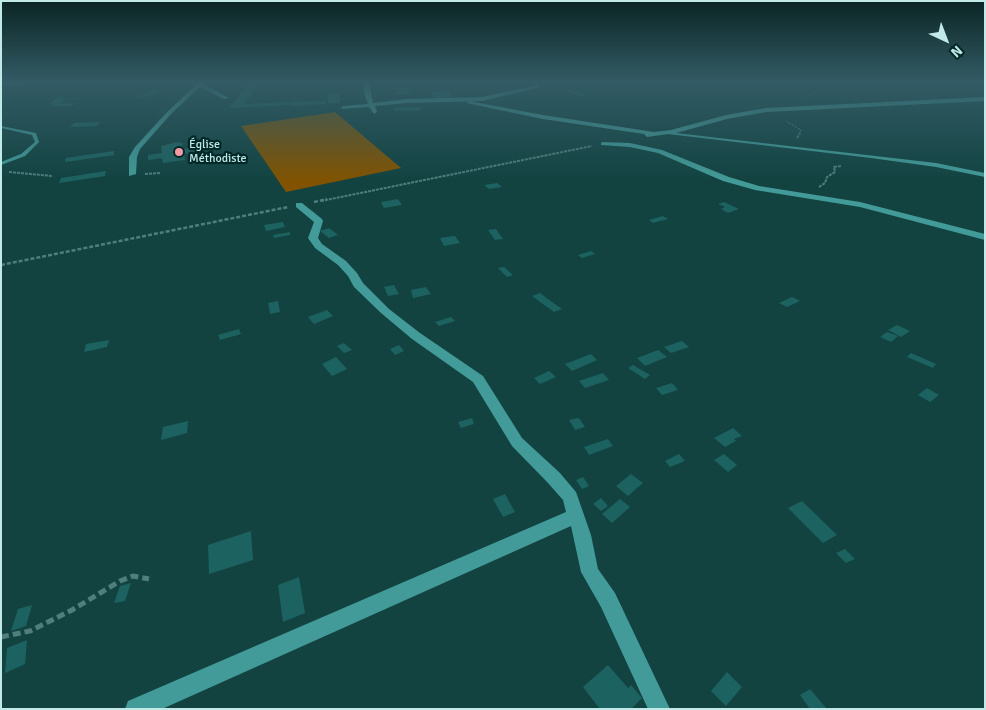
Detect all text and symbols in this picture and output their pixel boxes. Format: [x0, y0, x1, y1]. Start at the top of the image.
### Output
north arrow [921, 15, 971, 65]
text: N [947, 42, 966, 61]
place label: Église Méthodiste [189, 138, 247, 166]
marker: Église Méthodiste [173, 146, 185, 158]

